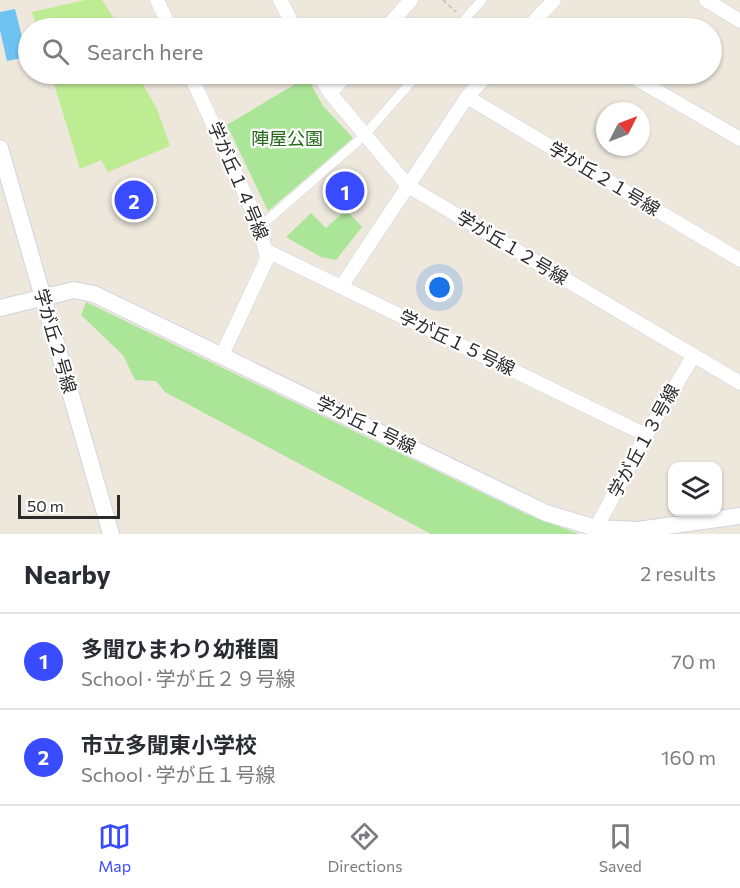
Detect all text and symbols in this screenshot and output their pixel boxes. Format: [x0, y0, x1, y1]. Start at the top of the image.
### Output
search box [18, 18, 722, 84]
icon: search [39, 35, 72, 68]
text: Search here [87, 38, 203, 65]
north arrow [596, 102, 650, 156]
street label: 学が丘１４号線 [204, 118, 274, 243]
park label: 陣屋公園 [251, 127, 323, 149]
street label: 学が丘２１号線 [545, 136, 664, 220]
pin: 1 [326, 168, 364, 213]
pin: 2 [114, 178, 154, 222]
street label: 学が丘１２号線 [453, 205, 572, 289]
your location [425, 273, 454, 302]
street label: 学が丘２号線 [31, 286, 81, 396]
street label: 学が丘１５号線 [396, 305, 519, 380]
street label: 学が丘１３号線 [603, 380, 683, 501]
street label: 学が丘１号線 [313, 391, 420, 458]
map controls [668, 462, 722, 516]
button: layers [668, 462, 722, 516]
scale bar [18, 492, 120, 520]
text: 50 m [27, 496, 64, 515]
text: Nearby [24, 558, 111, 589]
text: 2 results [640, 561, 716, 585]
text: 多聞ひまわり幼稚園 [81, 635, 279, 662]
text: 1 [39, 649, 48, 673]
text: 70 m [671, 649, 716, 673]
text: School · 学が丘２９号線 [81, 666, 295, 690]
text: 市立多聞東小学校 [81, 731, 257, 758]
text: 2 [38, 745, 49, 769]
text: 160 m [661, 745, 716, 769]
text: School · 学が丘１号線 [81, 762, 275, 786]
tab: Map [98, 820, 131, 875]
tab: Directions [327, 820, 402, 875]
tab: Saved [599, 820, 642, 875]

